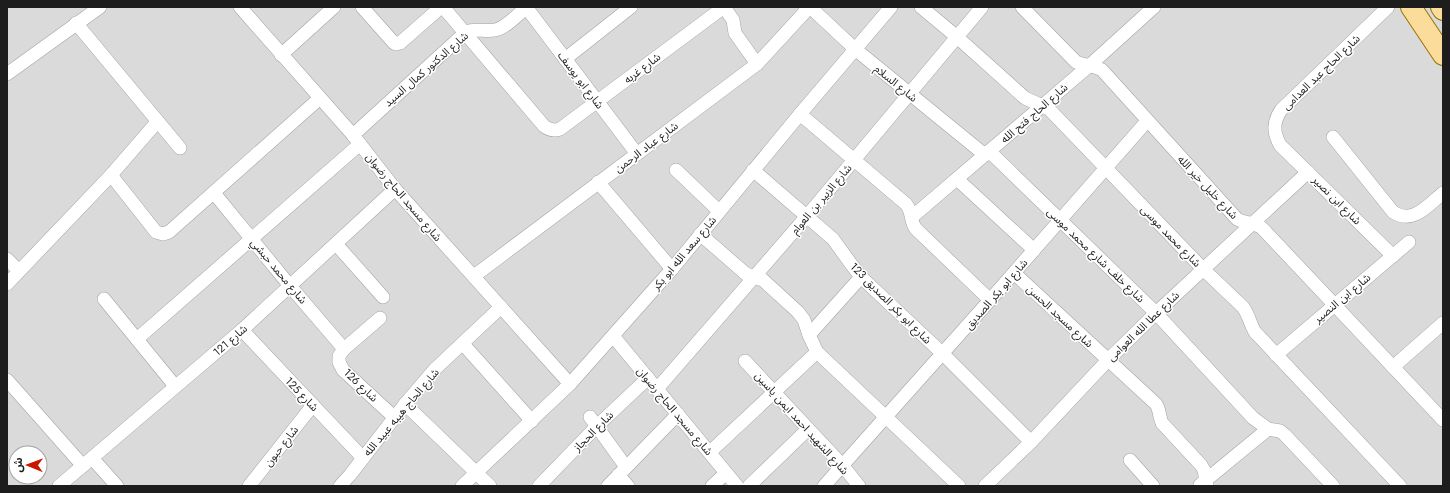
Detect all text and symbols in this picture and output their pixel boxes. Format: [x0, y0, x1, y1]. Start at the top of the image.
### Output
street label: شارع الدكتور كمال السيد [380, 28, 472, 110]
street label: شارع الحاج عبد العدامى [1278, 30, 1364, 113]
street label: شارع ابو يوسف [554, 48, 608, 112]
street label: شارع غربه [620, 49, 664, 87]
street label: شارع السلام [871, 61, 921, 106]
street label: شارع الحاج فتح الله [997, 79, 1071, 147]
street label: شارع عباد الرحمن [611, 118, 681, 176]
street label: شارع مسجد الحاج رضوان [362, 149, 446, 245]
street label: شارع خليل خير الله [1174, 151, 1242, 223]
street label: شارع الزبير بن العوام [787, 160, 856, 238]
street label: شارع ابن نصير [1308, 171, 1365, 228]
street label: شارع محمد موسى [1137, 201, 1205, 271]
street label: شارع خلف شارع محمد موسى [1043, 204, 1149, 306]
street label: شارع سعد الله ابو بكر [647, 212, 720, 294]
street label: شارع محمد حبشي [246, 235, 311, 308]
street label: شارع ابو بكر الصديق [961, 255, 1031, 333]
street label: شارع ابو بكر الصديق 123 [847, 259, 936, 348]
street label: شارع ابن النصير [1309, 269, 1374, 327]
street label: شارع مسجد الحسن [1023, 281, 1097, 351]
street label: شارع عطا الله العوامى [1103, 287, 1183, 365]
street label: شارع 121 [209, 320, 251, 359]
street label: شارع مسجد الحاج رضوان [633, 363, 717, 459]
street label: شارع الحاج هيبه عبيد الله [359, 364, 443, 459]
street label: شارع 126 [340, 365, 382, 406]
street label: شارع الشهيد احمد ايمن ياسين [751, 368, 853, 478]
street label: شارع 125 [282, 373, 323, 415]
street label: شارع الحجاز [568, 407, 617, 456]
street label: شارع حبون [260, 422, 302, 470]
north arrow [8, 445, 48, 485]
text: ش [10, 457, 26, 473]

